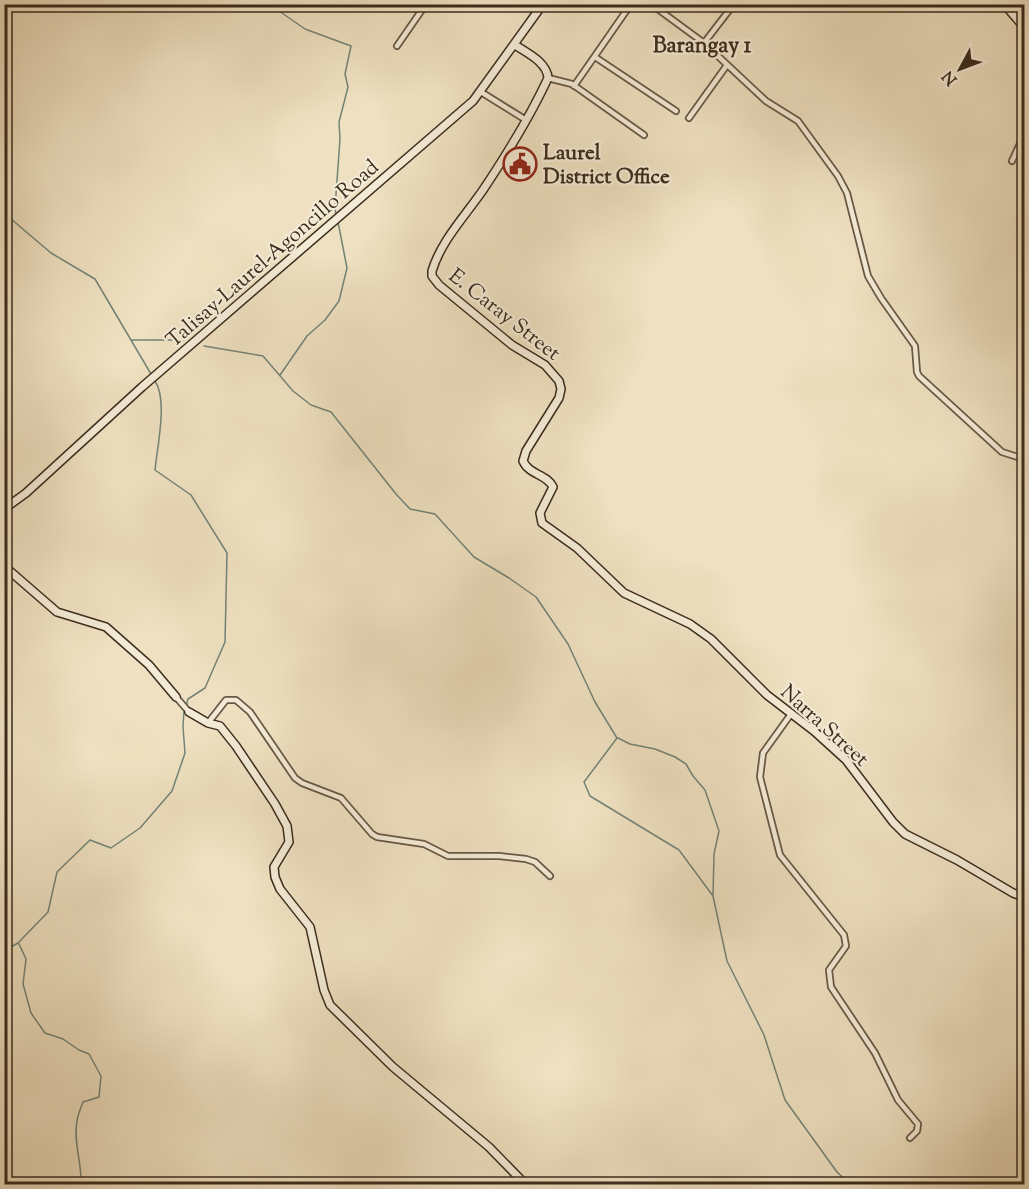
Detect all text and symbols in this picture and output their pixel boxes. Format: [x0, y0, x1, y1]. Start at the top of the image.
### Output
district label: Barangay 1 [653, 31, 752, 63]
north arrow [930, 39, 990, 99]
text: N [938, 65, 963, 90]
place label: Laurel District Office [543, 139, 670, 193]
public building icon: Laurel District Office [502, 146, 538, 182]
street label: Talisay-Laurel-Agoncillo Road [160, 153, 386, 355]
street label: E. Caray Street [441, 262, 566, 369]
street label: Narra Street [773, 678, 875, 774]

